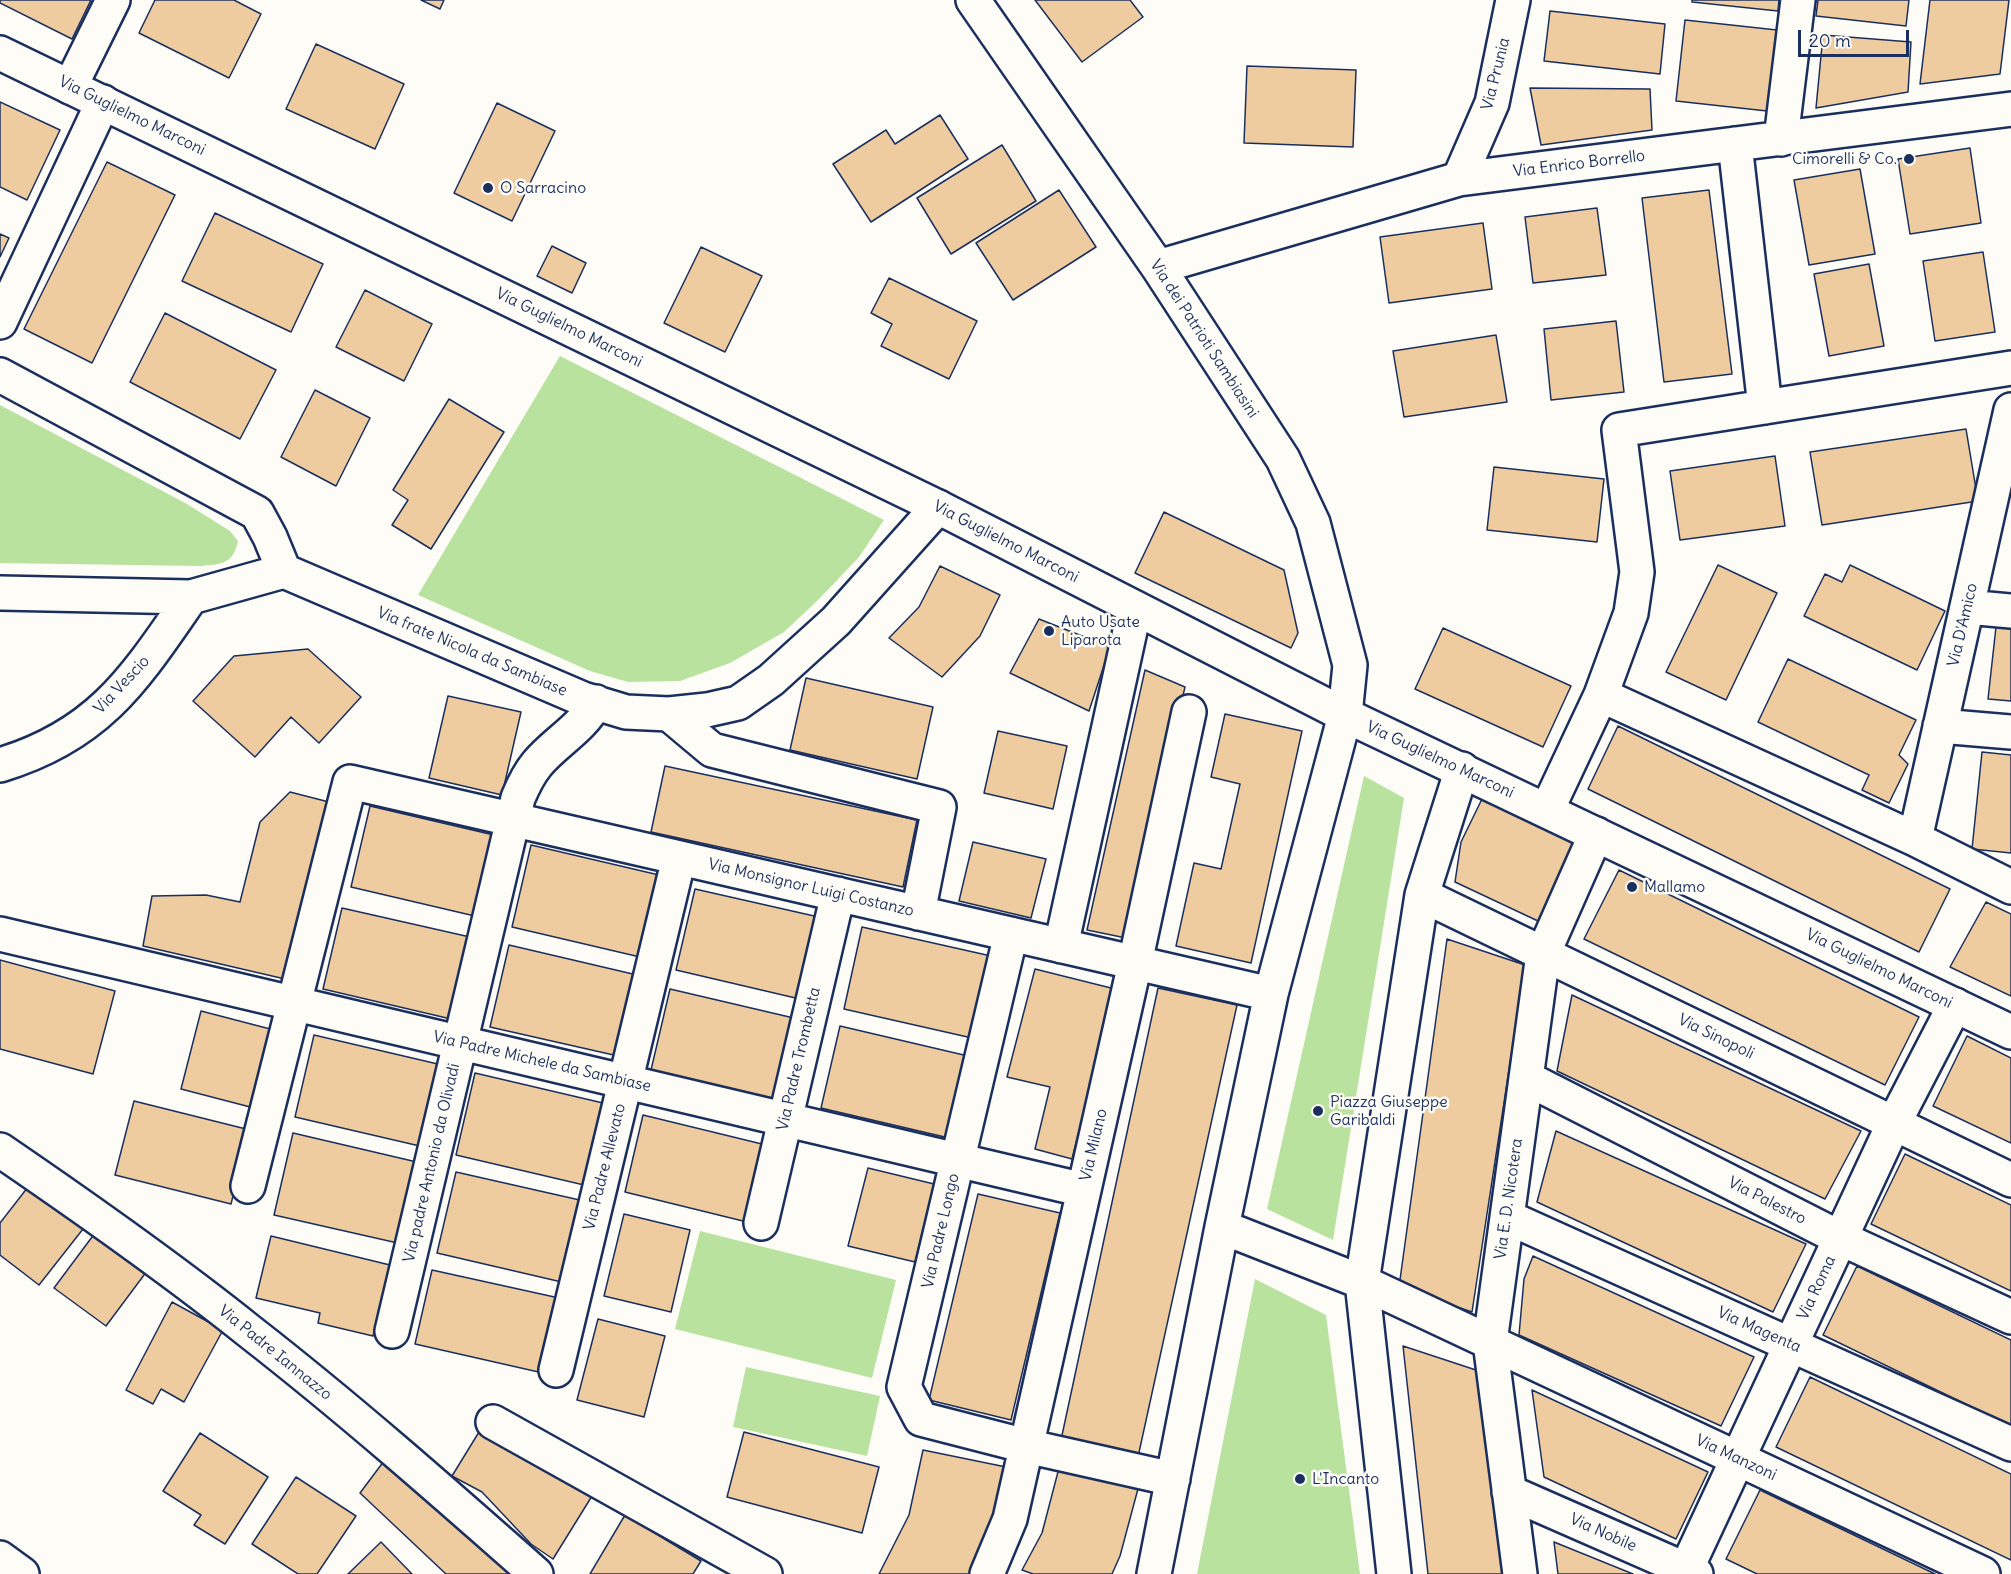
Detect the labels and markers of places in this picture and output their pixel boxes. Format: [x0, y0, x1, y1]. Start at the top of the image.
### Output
place label: Cimorelli & Co. [1792, 149, 1897, 169]
marker: Cimorelli & Co. [1902, 152, 1916, 166]
place label: O Sarracino [500, 178, 586, 198]
marker: O Sarracino [481, 181, 495, 195]
place label: Auto Usate Liparota [1061, 612, 1140, 650]
marker: Auto Usate Liparota [1042, 624, 1056, 638]
place label: Mallamo [1644, 877, 1705, 897]
marker: Mallamo [1625, 880, 1639, 894]
place label: Piazza Giuseppe Garibaldi [1330, 1092, 1448, 1130]
marker: Piazza Giuseppe Garibaldi [1311, 1104, 1325, 1118]
place label: L'Incanto [1312, 1469, 1379, 1489]
marker: L'Incanto [1293, 1472, 1307, 1486]

